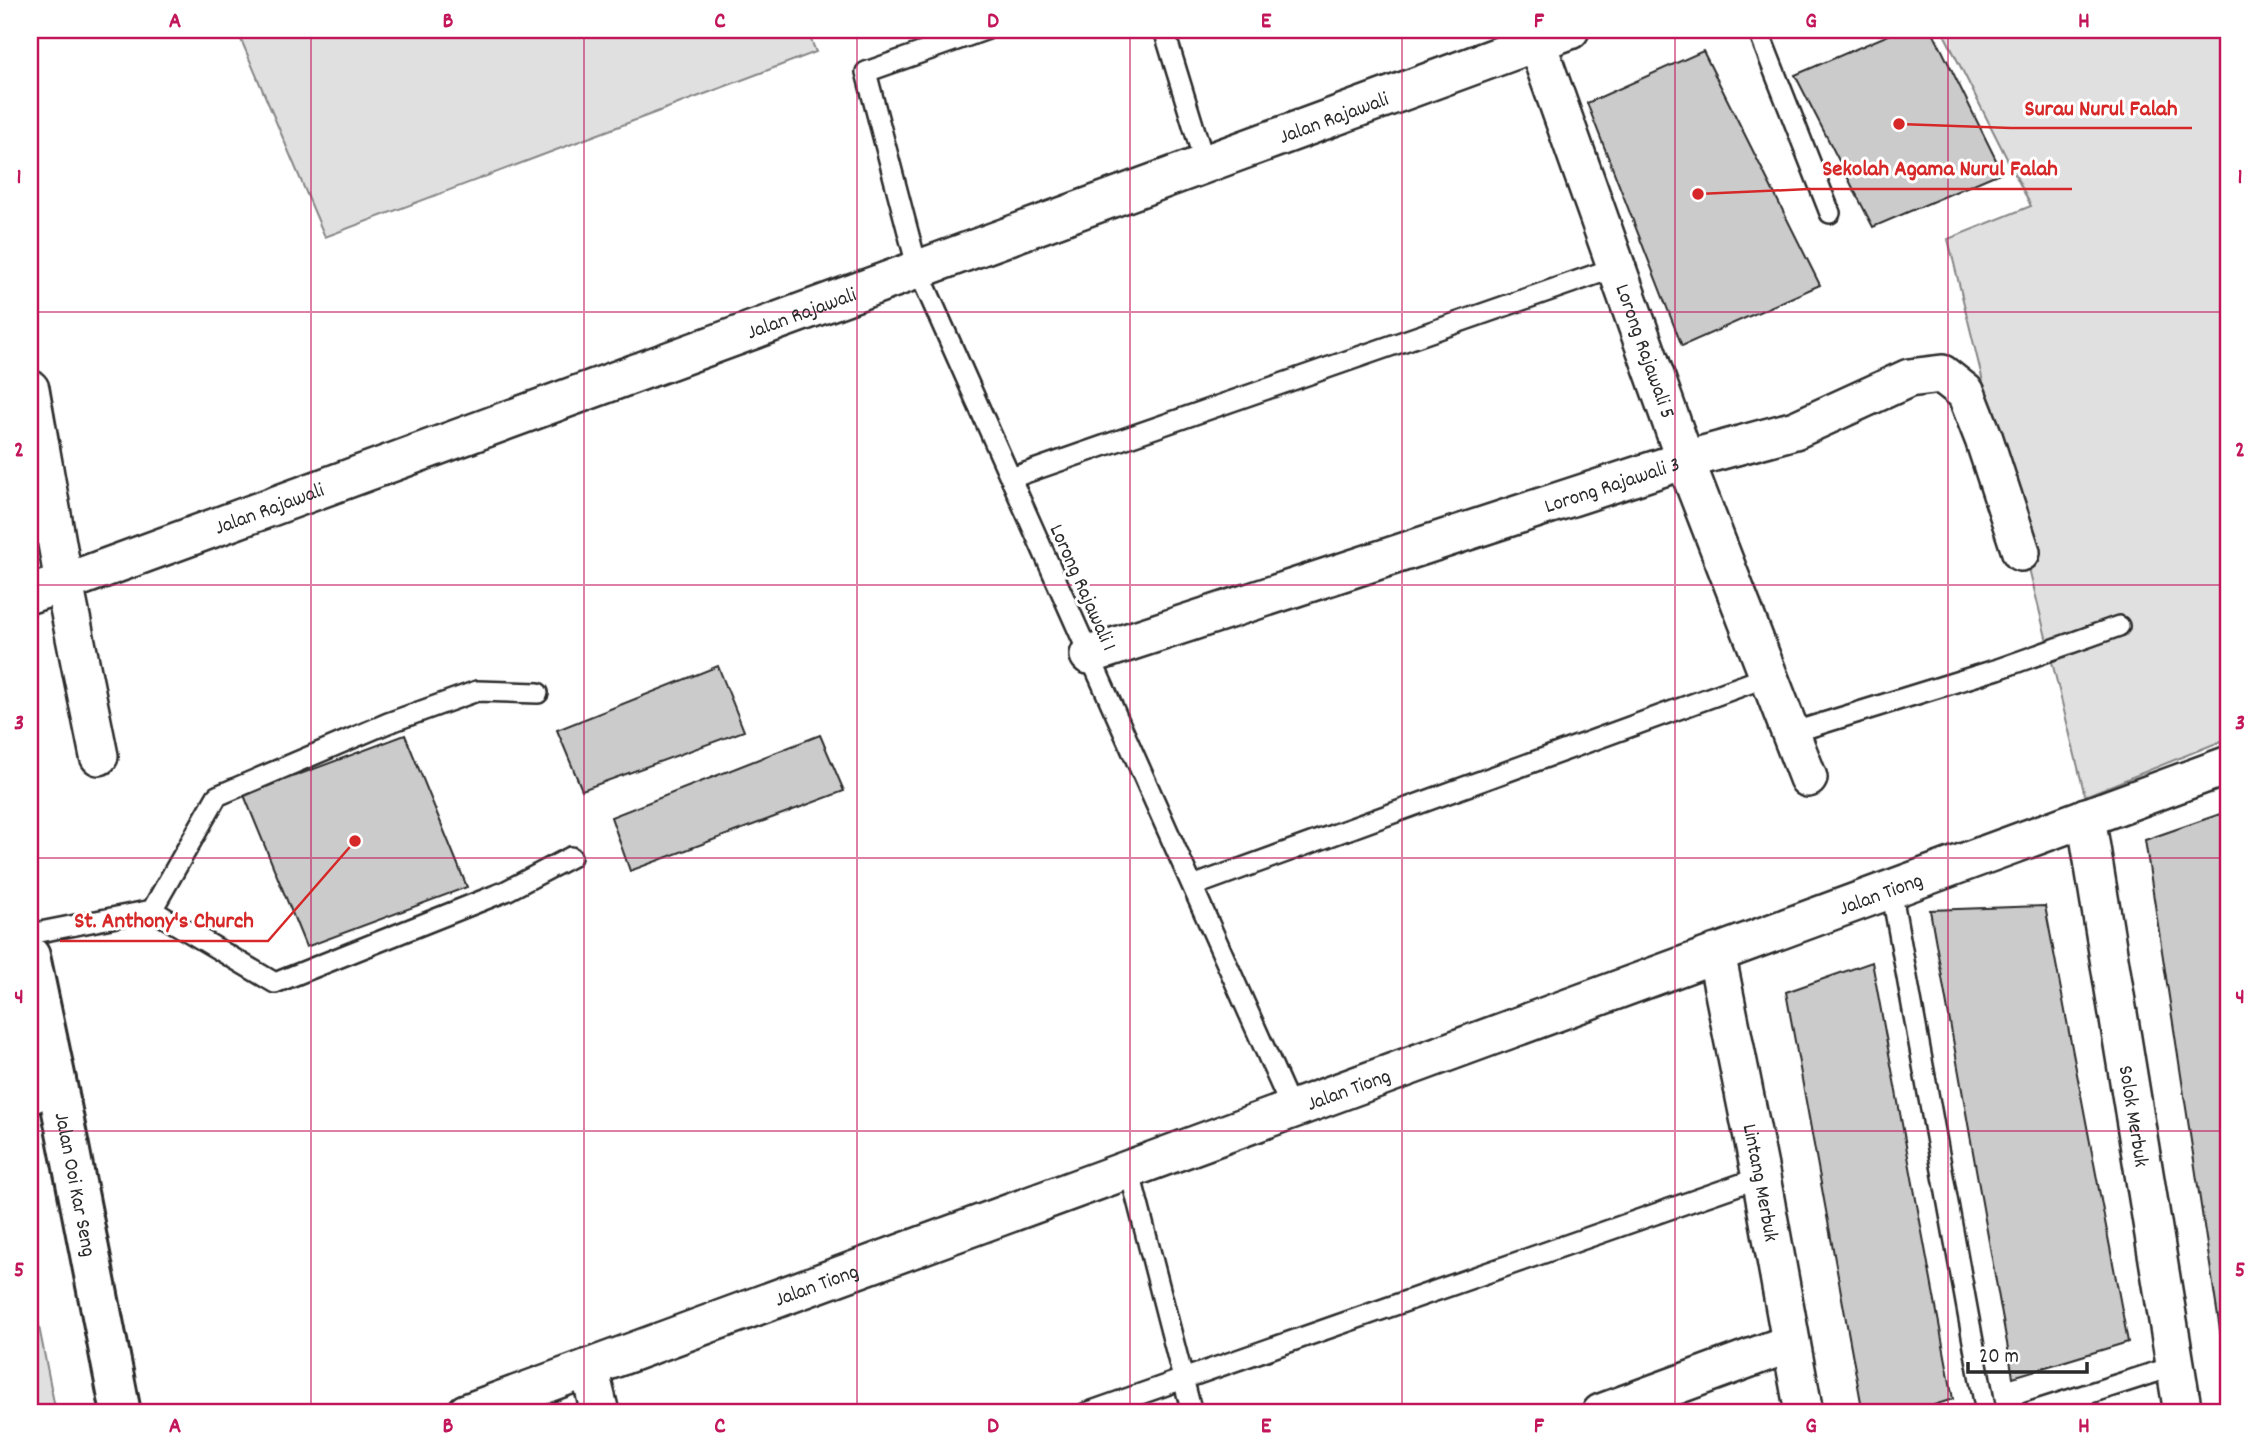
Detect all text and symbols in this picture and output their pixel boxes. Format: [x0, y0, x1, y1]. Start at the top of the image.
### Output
text: A [169, 6, 181, 39]
text: B [443, 6, 454, 39]
text: C [714, 6, 726, 39]
text: D [987, 6, 999, 39]
text: E [1261, 6, 1272, 39]
text: F [1534, 6, 1545, 39]
text: G [1805, 6, 1817, 39]
text: H [2078, 6, 2090, 39]
callout: Surau Nurul Falah [2011, 84, 2192, 128]
street label: Jalan Rajawali [1275, 86, 1394, 154]
text: Surau Nurul Falah [2025, 94, 2177, 127]
callout: Sekolah Agama Nurul Falah [1809, 145, 2072, 189]
text: Sekolah Agama Nurul Falah [1822, 154, 2058, 187]
text: 1 [16, 162, 22, 195]
text: 1 [2237, 162, 2243, 195]
street label: Jalan Rajawali [743, 281, 861, 349]
street label: Lorong Rajawali 5 [1606, 281, 1681, 423]
text: 2 [14, 435, 24, 468]
text: 2 [2235, 435, 2245, 468]
street label: Lorong Rajawali 3 [1541, 451, 1684, 523]
street label: Jalan Rajawali [211, 477, 329, 544]
street label: Lorong Rajawali 1 [1040, 520, 1123, 656]
text: 3 [14, 708, 24, 741]
text: 3 [2235, 708, 2245, 741]
street label: Jalan Tiong [1835, 867, 1928, 925]
callout: St. Anthony's Church [60, 897, 268, 941]
text: St. Anthony's Church [74, 906, 254, 939]
text: 4 [14, 982, 24, 1015]
text: 4 [2235, 982, 2245, 1015]
street label: Jalan Tiong [1303, 1062, 1396, 1121]
street label: Solok Merbuk [2109, 1064, 2155, 1170]
street label: Jalan Ooi Kar Seng [45, 1110, 102, 1260]
street label: Lintang Merbuk [1733, 1121, 1785, 1244]
text: 5 [14, 1255, 24, 1288]
text: 5 [2235, 1255, 2245, 1288]
street label: Jalan Tiong [771, 1258, 863, 1316]
scale bar [1968, 1331, 2088, 1375]
text: 20 m [1979, 1343, 2019, 1373]
text: A [169, 1411, 181, 1443]
text: B [443, 1411, 454, 1443]
text: C [714, 1411, 726, 1443]
text: D [987, 1411, 999, 1443]
text: E [1261, 1411, 1272, 1443]
text: F [1534, 1411, 1545, 1443]
text: G [1805, 1411, 1817, 1443]
text: H [2078, 1411, 2090, 1443]

